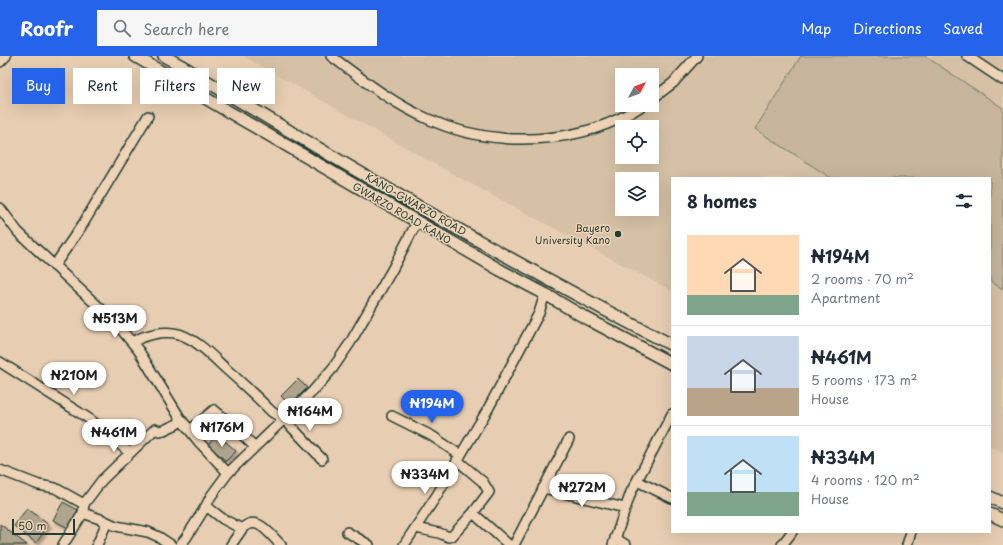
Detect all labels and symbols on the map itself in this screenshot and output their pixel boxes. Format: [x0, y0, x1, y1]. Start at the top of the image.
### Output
north arrow [615, 68, 659, 112]
street label: KANO-GWARZO ROAD [363, 169, 469, 239]
street label: GWARZO ROAD KANO [350, 178, 454, 247]
place label: Bayero University Kano [535, 220, 610, 247]
marker: Bayero University Kano [613, 229, 623, 239]
pin: ₦513M [87, 305, 143, 339]
pin: ₦210M [46, 362, 102, 396]
pin: ₦194M [404, 390, 460, 424]
pin: ₦164M [282, 398, 338, 432]
pin: ₦176M [194, 414, 250, 448]
pin: ₦461M [86, 419, 142, 453]
pin: ₦334M [397, 461, 453, 495]
pin: ₦272M [554, 474, 610, 508]
scale bar [12, 517, 75, 536]

